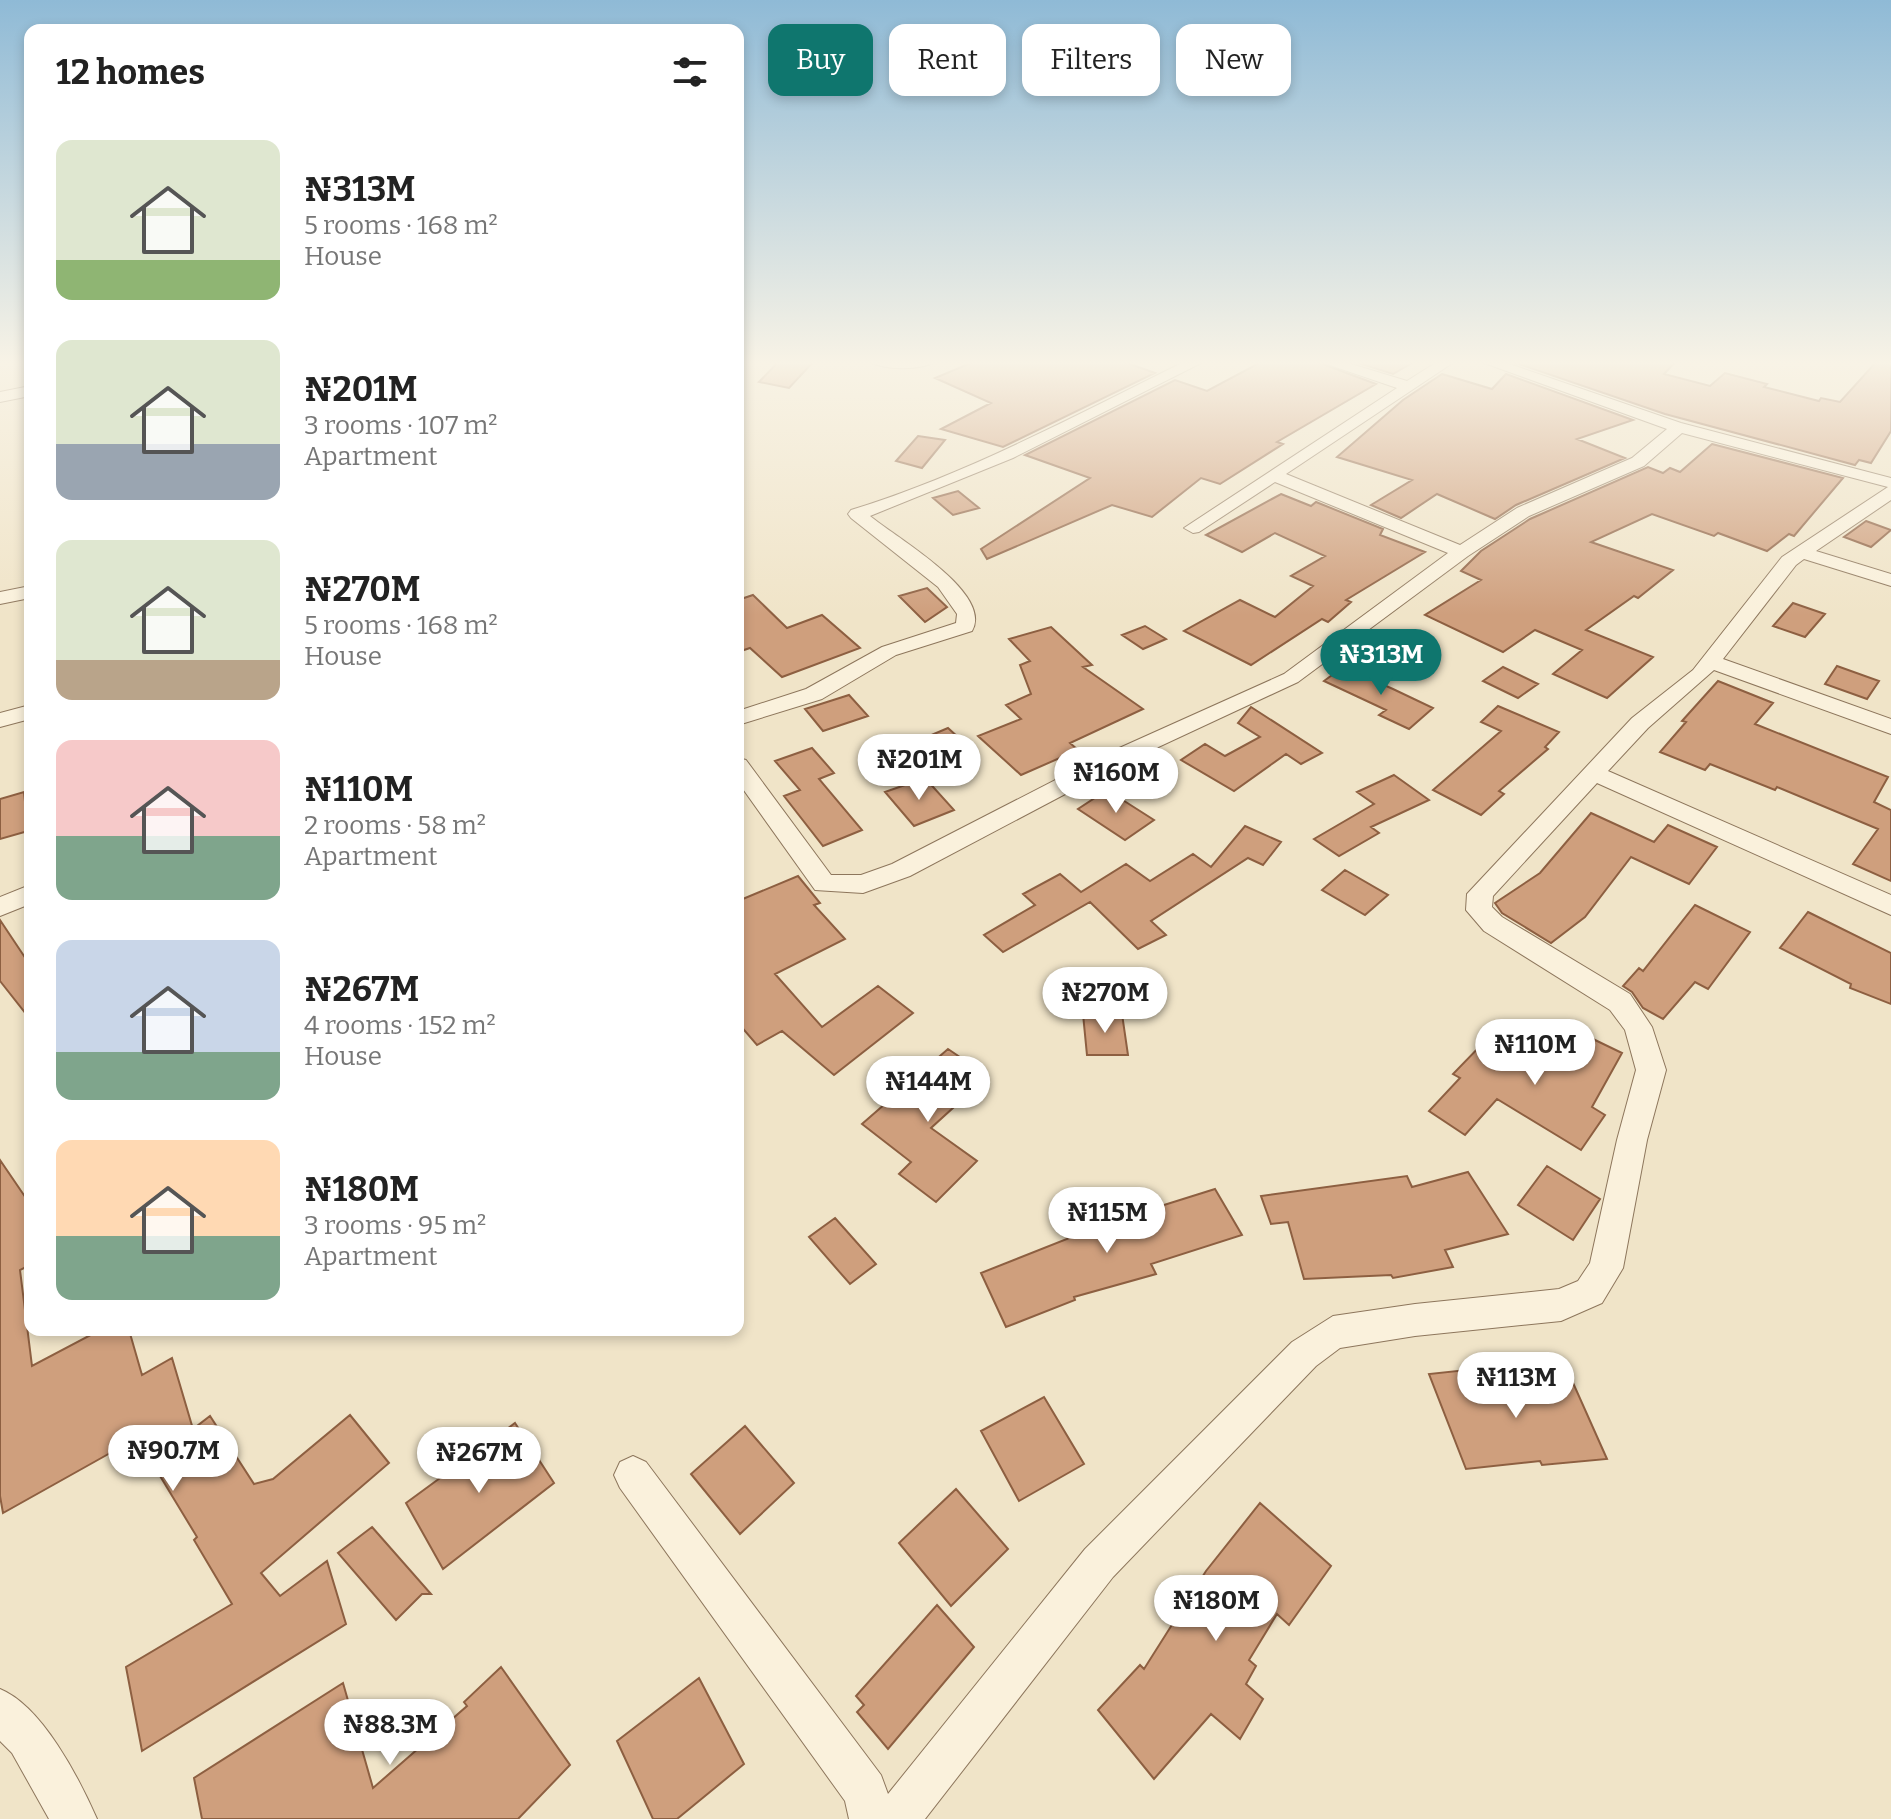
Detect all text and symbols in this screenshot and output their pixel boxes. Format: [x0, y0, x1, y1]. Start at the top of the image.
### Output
chip: Buy [768, 24, 873, 96]
chip: Rent [889, 24, 1006, 96]
chip: Filters [1022, 24, 1160, 96]
chip: New [1176, 24, 1291, 96]
icon: filters [668, 50, 712, 94]
text: 12 homes [56, 52, 205, 93]
text: ₦313M [304, 169, 415, 210]
icon: home [120, 172, 216, 268]
text: 5 rooms · 168 m² [304, 210, 498, 241]
text: House [304, 241, 382, 272]
text: ₦201M [304, 369, 417, 410]
icon: home [120, 372, 216, 468]
text: 3 rooms · 107 m² [304, 410, 497, 441]
text: Apartment [304, 441, 437, 472]
text: ₦270M [304, 569, 421, 610]
icon: home [120, 572, 216, 668]
text: 5 rooms · 168 m² [304, 610, 498, 641]
pin: ₦313M [1325, 629, 1437, 697]
text: ₦313M [1338, 639, 1424, 670]
text: House [304, 641, 382, 672]
pin: ₦201M [863, 734, 975, 802]
text: ₦201M [876, 744, 962, 775]
pin: ₦160M [1060, 747, 1172, 815]
text: ₦160M [1072, 757, 1160, 788]
text: ₦110M [304, 769, 413, 810]
icon: home [120, 772, 216, 868]
text: 2 rooms · 58 m² [304, 810, 486, 841]
text: Apartment [304, 841, 437, 872]
pin: ₦270M [1049, 967, 1161, 1035]
text: ₦267M [304, 969, 419, 1010]
icon: home [120, 972, 216, 1068]
text: ₦270M [1060, 977, 1150, 1008]
text: 4 rooms · 152 m² [304, 1010, 496, 1041]
pin: ₦110M [1479, 1019, 1591, 1087]
text: ₦110M [1493, 1029, 1577, 1060]
text: House [304, 1041, 382, 1072]
pin: ₦144M [872, 1056, 984, 1124]
text: ₦144M [884, 1066, 972, 1097]
text: ₦180M [304, 1169, 419, 1210]
icon: home [120, 1172, 216, 1268]
pin: ₦115M [1051, 1187, 1163, 1255]
text: ₦115M [1066, 1197, 1148, 1228]
text: 3 rooms · 95 m² [304, 1210, 486, 1241]
text: Apartment [304, 1241, 437, 1272]
pin: ₦113M [1460, 1352, 1572, 1420]
text: ₦113M [1475, 1362, 1557, 1393]
pin: ₦90.7M [108, 1425, 238, 1493]
pin: ₦267M [423, 1427, 535, 1495]
text: ₦90.7M [126, 1435, 220, 1466]
text: ₦267M [435, 1437, 523, 1468]
pin: ₦180M [1160, 1575, 1272, 1643]
text: ₦180M [1172, 1585, 1260, 1616]
pin: ₦88.3M [325, 1699, 455, 1767]
text: ₦88.3M [342, 1709, 438, 1740]

